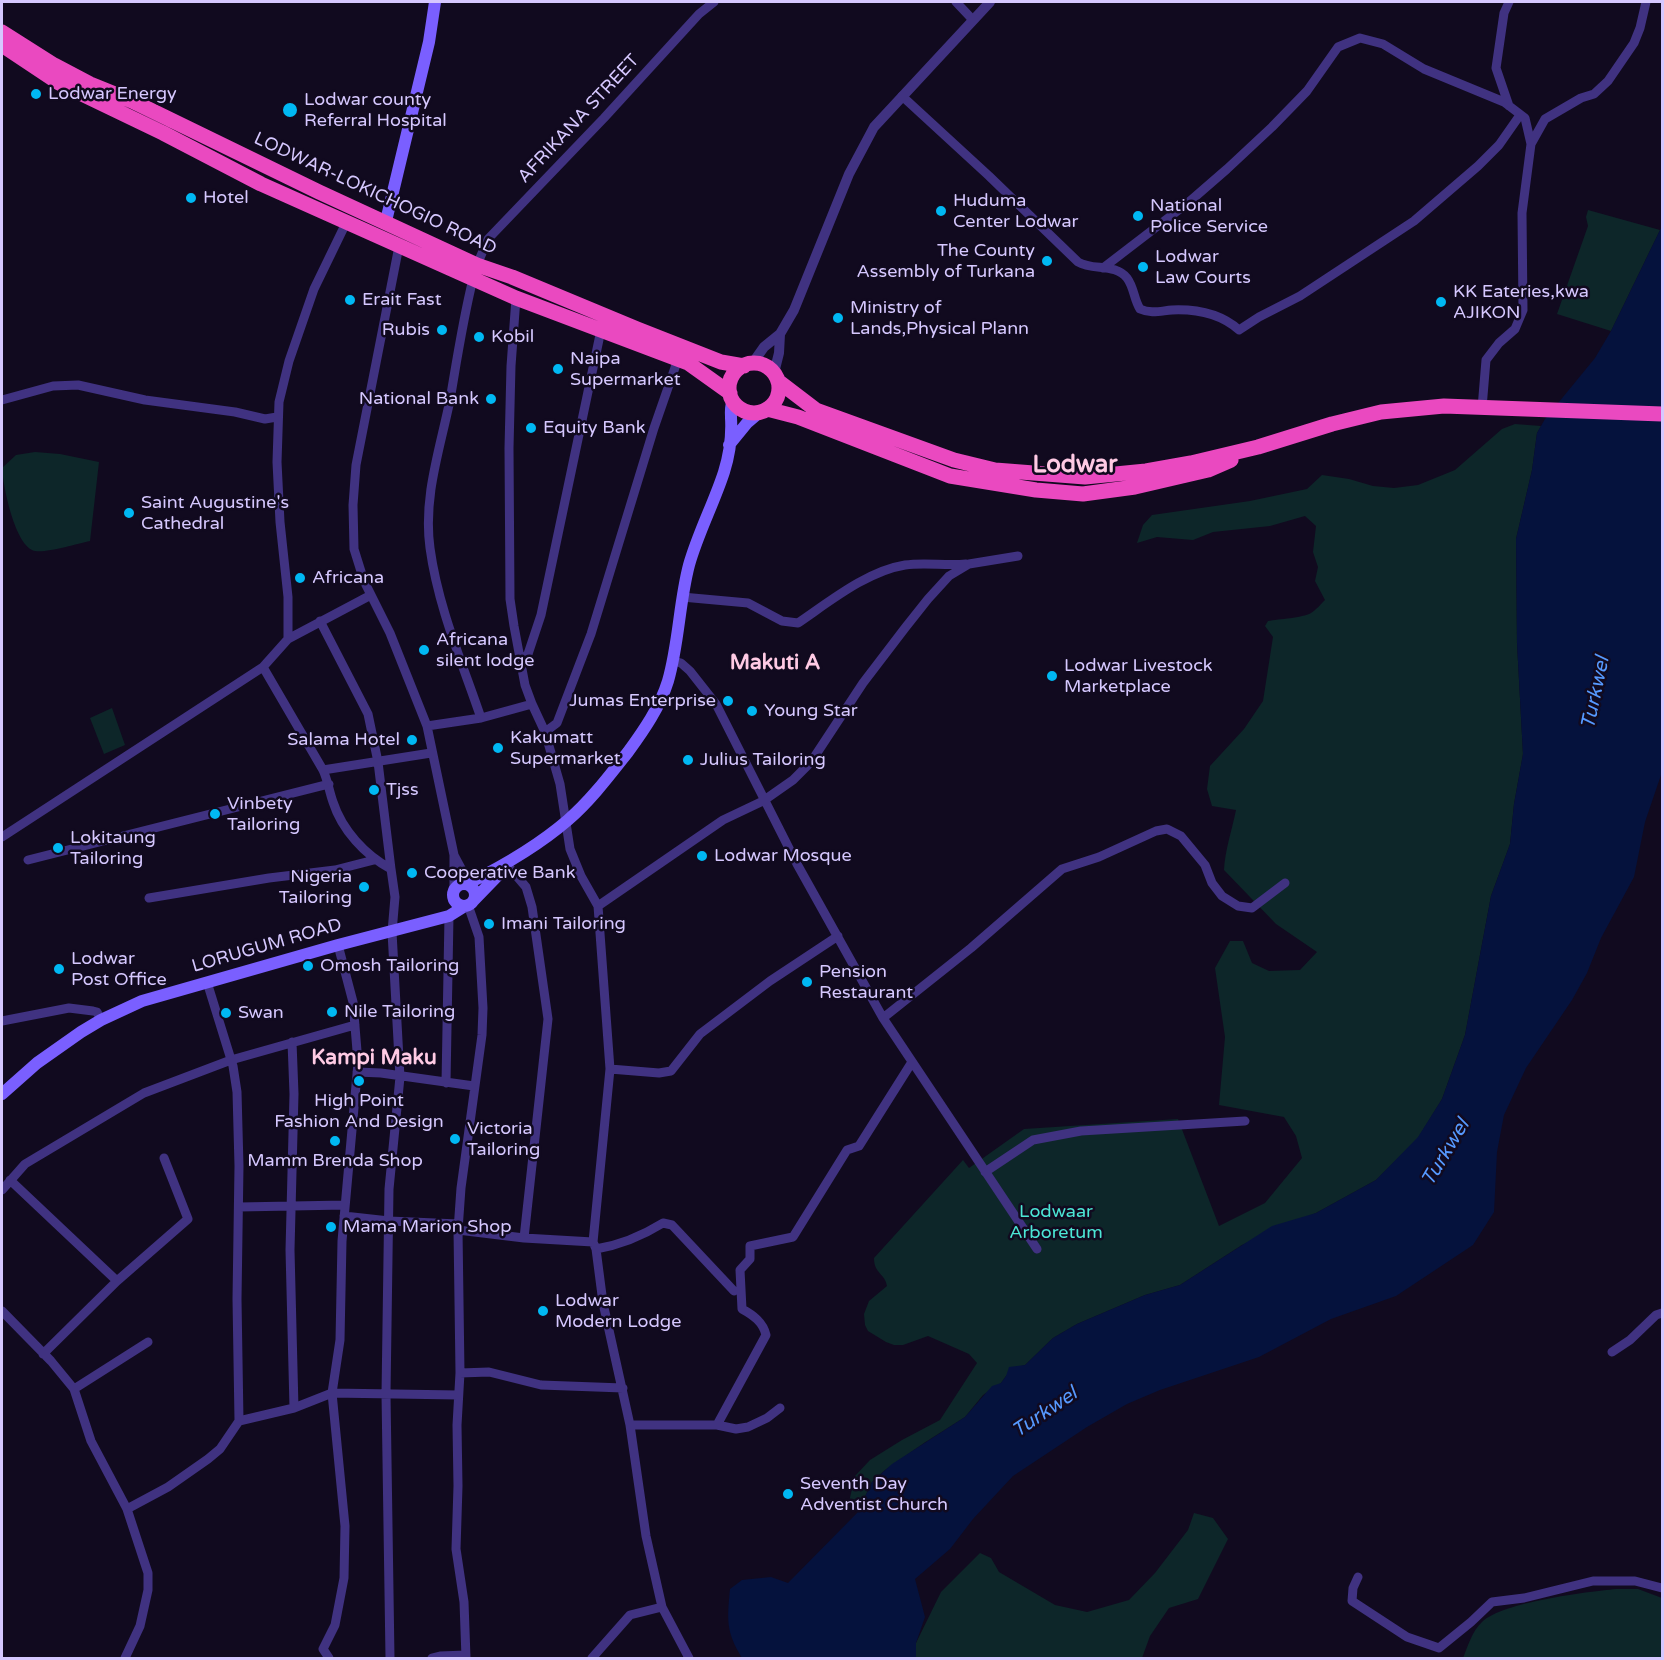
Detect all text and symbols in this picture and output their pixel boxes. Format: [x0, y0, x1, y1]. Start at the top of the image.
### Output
street label: AFRIKANA STREET [514, 50, 644, 188]
place label: Lodwar Energy [48, 83, 177, 105]
marker: Lodwar Energy [29, 87, 43, 101]
place label: Lodwar county Referral Hospital [304, 89, 447, 132]
marker: Lodwar county Referral Hospital [281, 101, 299, 119]
street label: LODWAR-LOKICHOGIO ROAD [250, 128, 500, 260]
place label: Hotel [203, 187, 249, 209]
place label: Huduma Center Lodwar [953, 190, 1078, 232]
marker: Hotel [184, 191, 198, 205]
place label: National Police Service [1150, 195, 1268, 238]
marker: Huduma Center Lodwar [934, 204, 948, 218]
marker: National Police Service [1131, 209, 1145, 223]
place label: The County Assembly of Turkana [856, 240, 1035, 282]
place label: Lodwar Law Courts [1155, 246, 1251, 288]
marker: The County Assembly of Turkana [1040, 254, 1054, 268]
marker: Lodwar Law Courts [1136, 260, 1150, 274]
place label: KK Eateries,kwa AJIKON [1453, 281, 1589, 324]
place label: Erait Fast [362, 289, 442, 311]
marker: Erait Fast [343, 293, 357, 307]
marker: KK Eateries,kwa AJIKON [1434, 295, 1448, 309]
place label: Ministry of Lands,Physical Plann [850, 297, 1029, 340]
marker: Ministry of Lands,Physical Plann [831, 311, 845, 325]
place label: Rubis [382, 319, 430, 341]
marker: Rubis [435, 323, 449, 337]
place label: Kobil [491, 326, 534, 348]
marker: Kobil [472, 330, 486, 344]
place label: Naipa Supermarket [570, 348, 681, 391]
marker: Naipa Supermarket [551, 362, 565, 376]
place label: National Bank [359, 388, 479, 410]
marker: National Bank [484, 392, 498, 406]
place label: Equity Bank [543, 417, 646, 439]
marker: Equity Bank [524, 421, 538, 435]
district label: Lodwar [1032, 452, 1118, 480]
place label: Saint Augustine's Cathedral [141, 492, 289, 534]
marker: Saint Augustine's Cathedral [122, 506, 136, 520]
place label: Africana [312, 567, 384, 589]
marker: Africana [293, 571, 307, 585]
place label: Africana silent lodge [436, 629, 534, 672]
marker: Africana silent lodge [417, 643, 431, 657]
district label: Makuti A [730, 650, 820, 676]
water label: Turkwel [1577, 654, 1615, 732]
place label: Lodwar Livestock Marketplace [1064, 655, 1213, 698]
marker: Lodwar Livestock Marketplace [1045, 669, 1059, 683]
place label: Jumas Enterprise [569, 690, 716, 712]
marker: Jumas Enterprise [721, 694, 735, 708]
place label: Young Star [764, 700, 858, 722]
marker: Young Star [745, 704, 759, 718]
place label: Kakumatt Supermarket [510, 727, 621, 770]
place label: Salama Hotel [287, 729, 400, 751]
marker: Salama Hotel [405, 733, 419, 747]
marker: Kakumatt Supermarket [491, 741, 505, 755]
place label: Julius Tailoring [700, 749, 826, 771]
marker: Julius Tailoring [681, 753, 695, 767]
place label: Tjss [386, 779, 419, 801]
marker: Tjss [367, 783, 381, 797]
place label: Vinbety Tailoring [227, 793, 300, 836]
marker: Vinbety Tailoring [208, 807, 222, 821]
place label: Lokitaung Tailoring [70, 827, 156, 870]
marker: Lokitaung Tailoring [51, 841, 65, 855]
place label: Lodwar Mosque [714, 845, 852, 867]
marker: Lodwar Mosque [695, 849, 709, 863]
place label: Cooperative Bank [424, 862, 575, 884]
place label: Nigeria Tailoring [279, 866, 352, 908]
marker: Cooperative Bank [405, 866, 419, 880]
marker: Nigeria Tailoring [357, 880, 371, 894]
place label: Imani Tailoring [501, 913, 626, 935]
street label: LORUGUM ROAD [190, 914, 344, 978]
marker: Imani Tailoring [482, 917, 496, 931]
place label: Lodwar Post Office [71, 948, 167, 990]
place label: Omosh Tailoring [320, 955, 459, 977]
marker: Omosh Tailoring [301, 959, 315, 973]
place label: Pension Restaurant [819, 961, 913, 1004]
marker: Lodwar Post Office [52, 962, 66, 976]
marker: Pension Restaurant [800, 975, 814, 989]
place label: Nile Tailoring [344, 1001, 455, 1023]
place label: Swan [238, 1002, 284, 1024]
marker: Nile Tailoring [325, 1005, 339, 1019]
marker: Swan [219, 1006, 233, 1020]
district label: Kampi Maku [311, 1045, 437, 1071]
marker: High Point Fashion And Design [352, 1074, 366, 1088]
place label: High Point Fashion And Design [274, 1090, 444, 1132]
water label: Turkwel [1417, 1115, 1475, 1191]
place label: Victoria Tailoring [467, 1118, 540, 1160]
marker: Victoria Tailoring [448, 1132, 462, 1146]
marker: Mamm Brenda Shop [328, 1134, 342, 1148]
place label: Mamm Brenda Shop [247, 1150, 423, 1172]
park label: Lodwaar Arboretum [1009, 1201, 1103, 1244]
place label: Mama Marion Shop [343, 1216, 511, 1238]
marker: Mama Marion Shop [324, 1220, 338, 1234]
place label: Lodwar Modern Lodge [555, 1290, 681, 1332]
marker: Lodwar Modern Lodge [536, 1304, 550, 1318]
water label: Turkwel [1008, 1382, 1082, 1444]
place label: Seventh Day Adventist Church [800, 1473, 948, 1516]
marker: Seventh Day Adventist Church [781, 1487, 795, 1501]

